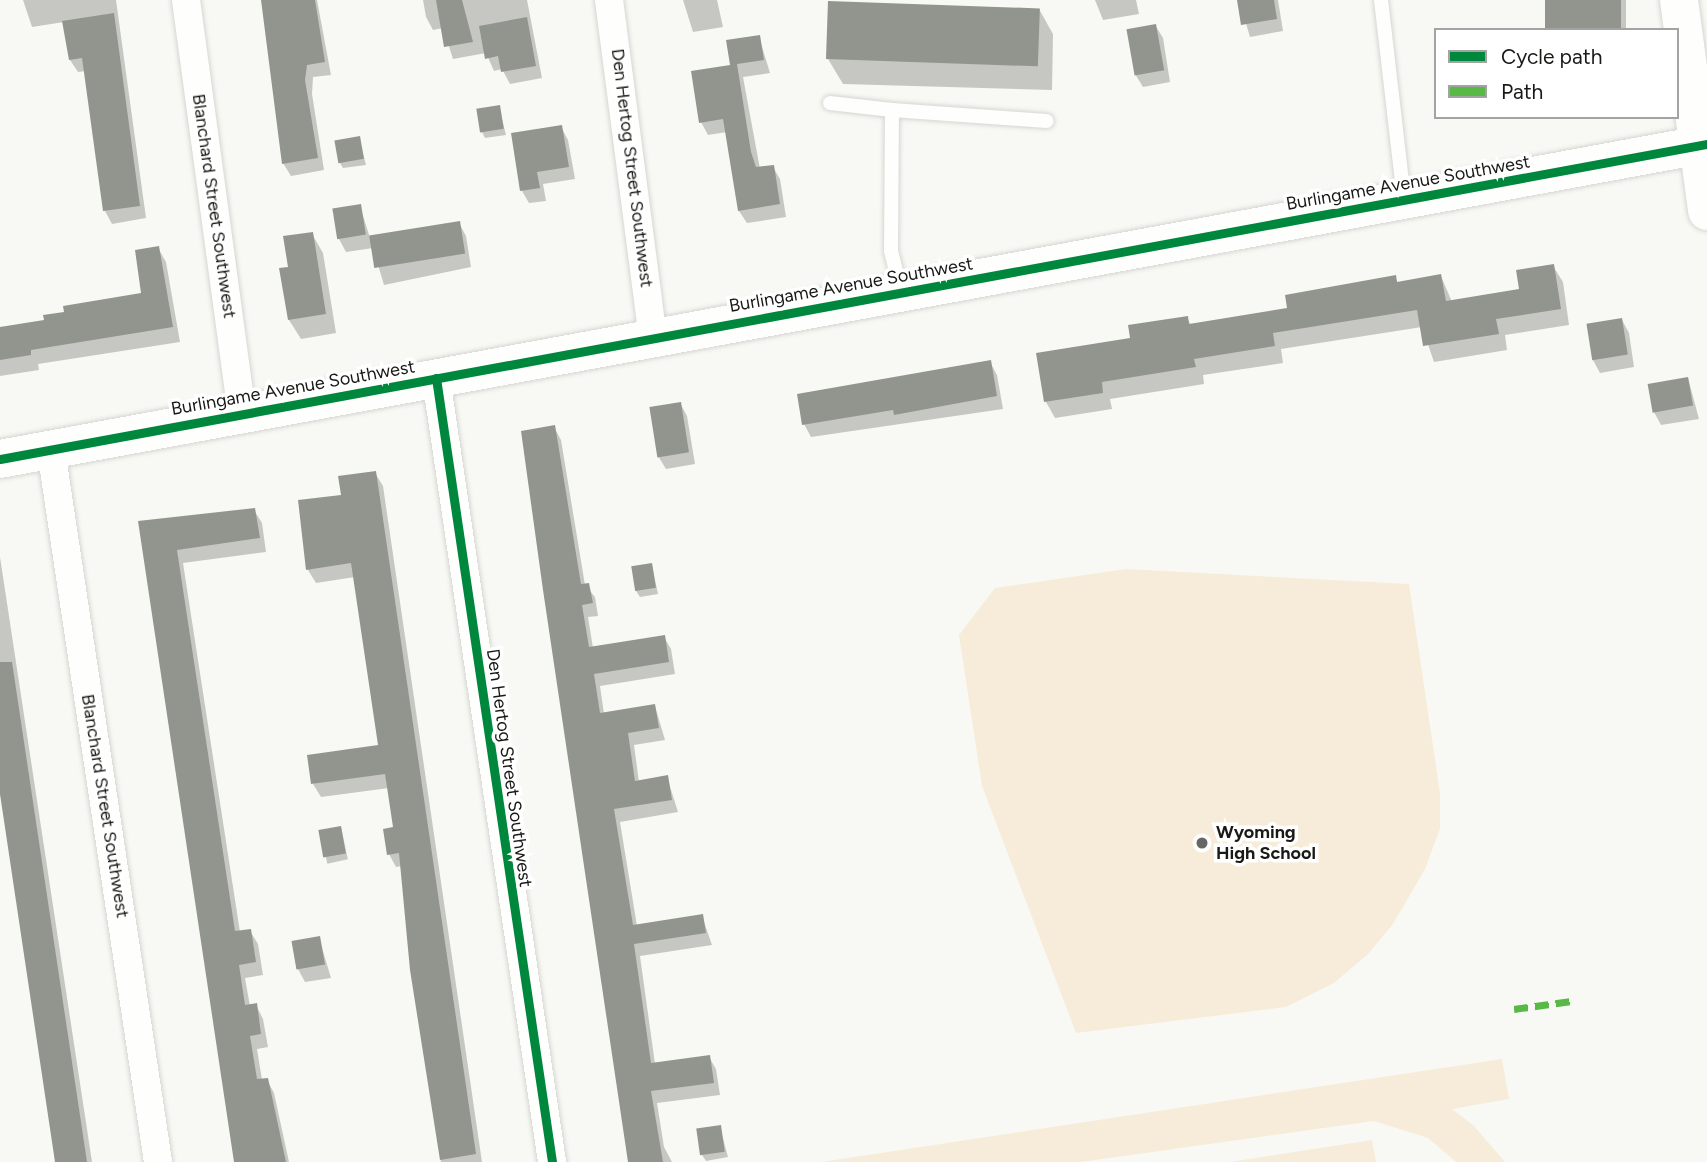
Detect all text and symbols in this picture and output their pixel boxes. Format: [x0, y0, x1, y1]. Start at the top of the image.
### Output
legend [1434, 28, 1679, 119]
text: Cycle path [1501, 44, 1602, 69]
street label: Den Hertog Street Southwest [607, 47, 657, 289]
text: Path [1501, 79, 1543, 104]
street label: Blanchard Street Southwest [188, 92, 240, 320]
street label: Burlingame Avenue Southwest [1284, 151, 1532, 215]
street label: Burlingame Avenue Southwest [727, 253, 975, 317]
street label: Burlingame Avenue Southwest [169, 356, 417, 420]
street label: Den Hertog Street Southwest [482, 647, 536, 889]
street label: Blanchard Street Southwest [77, 693, 133, 919]
place label: Wyoming High School [1216, 822, 1316, 864]
marker: Wyoming High School [1194, 835, 1210, 851]

